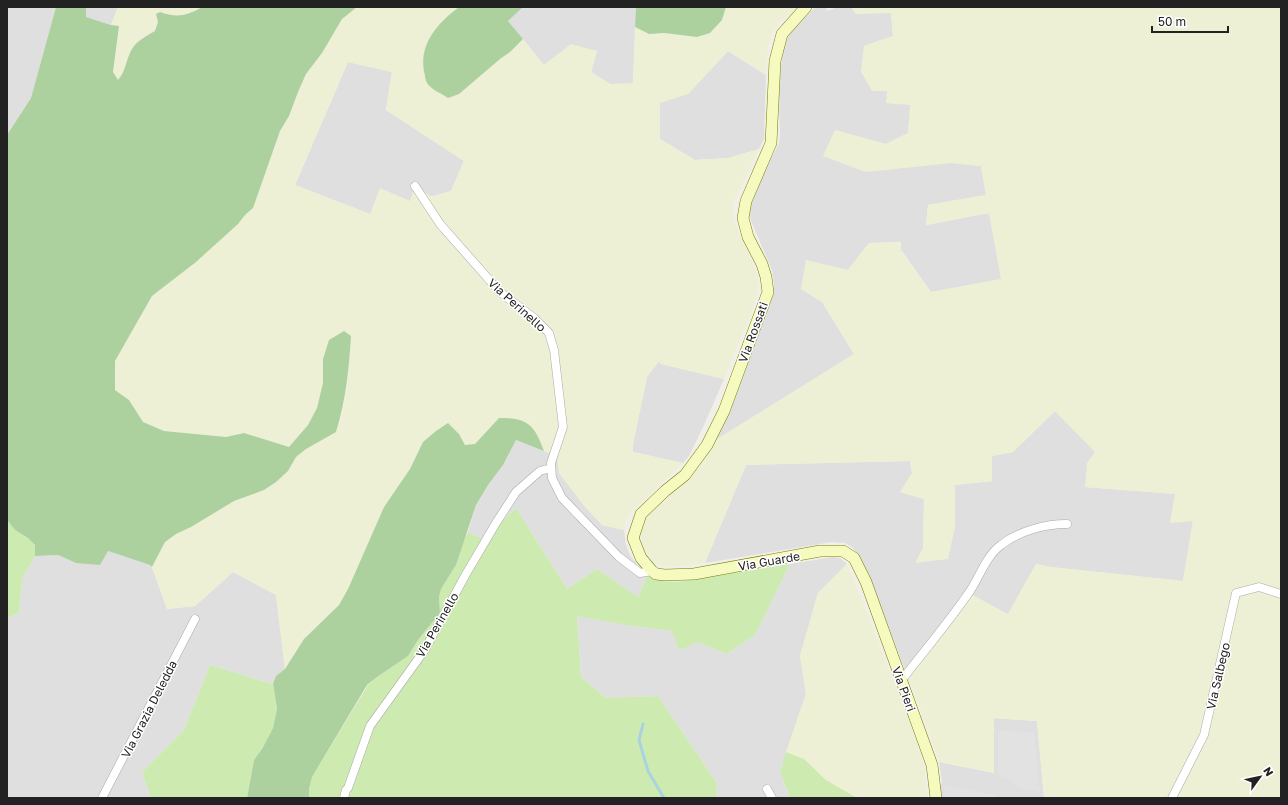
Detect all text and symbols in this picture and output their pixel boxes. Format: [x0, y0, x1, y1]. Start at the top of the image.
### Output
scale bar [1152, 8, 1228, 34]
text: 50 m [1158, 14, 1186, 29]
street label: Via Perinello [485, 275, 549, 335]
street label: Via Rossati [735, 300, 771, 364]
street label: Via Guarde [737, 548, 801, 574]
street label: Via Perinello [412, 590, 462, 660]
street label: Via Salbego [1203, 641, 1233, 711]
street label: Via Grazia Deledda [118, 658, 180, 760]
street label: Via Pieri [889, 664, 919, 714]
north arrow [1240, 757, 1280, 797]
text: N [1261, 764, 1277, 778]

